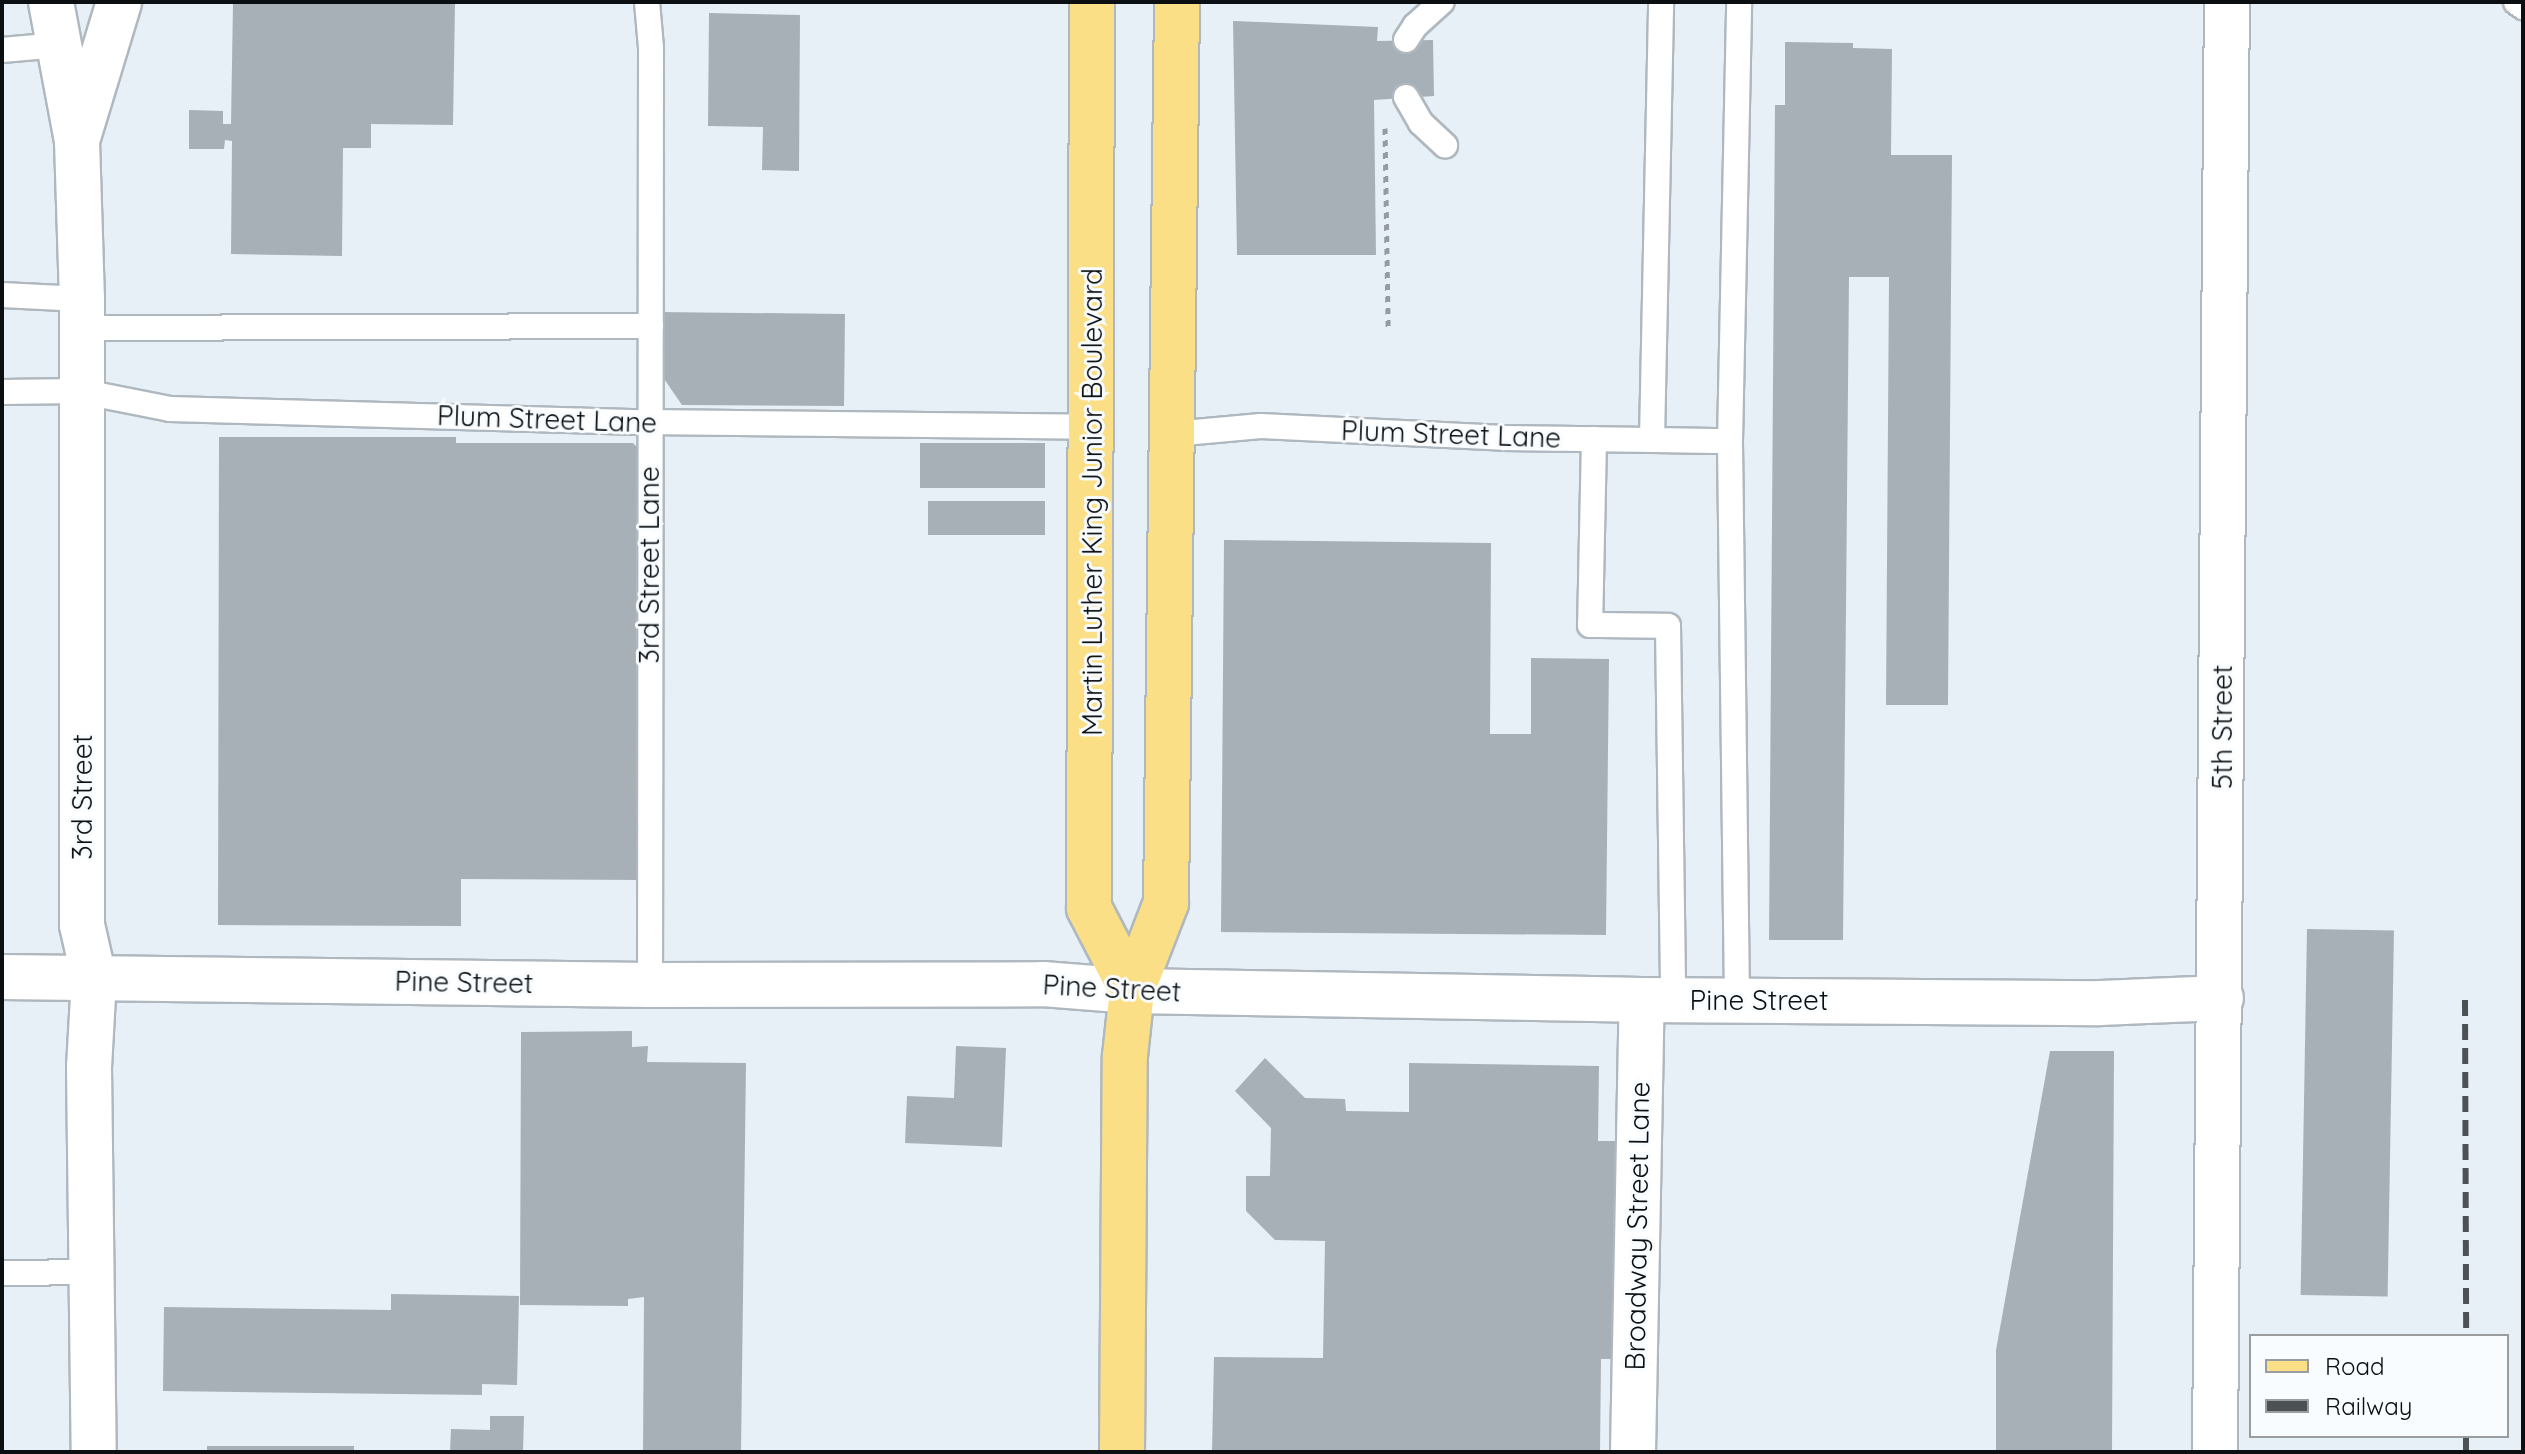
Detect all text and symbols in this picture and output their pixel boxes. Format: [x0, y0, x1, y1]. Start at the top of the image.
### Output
street label: Martin Luther King Junior Boulevard [1075, 268, 1109, 736]
street label: Plum Street Lane [436, 398, 658, 440]
street label: Plum Street Lane [1340, 413, 1562, 455]
street label: 3rd Street Lane [632, 466, 666, 664]
street label: 5th Street [2205, 665, 2239, 789]
street label: 3rd Street [65, 734, 99, 860]
street label: Pine Street [394, 964, 534, 1000]
street label: Pine Street [1042, 968, 1182, 1008]
street label: Pine Street [1690, 983, 1828, 1017]
street label: Broadway Street Lane [1618, 1081, 1656, 1371]
legend [2249, 1334, 2509, 1438]
text: Road [2325, 1351, 2385, 1381]
text: Railway [2325, 1391, 2412, 1421]

